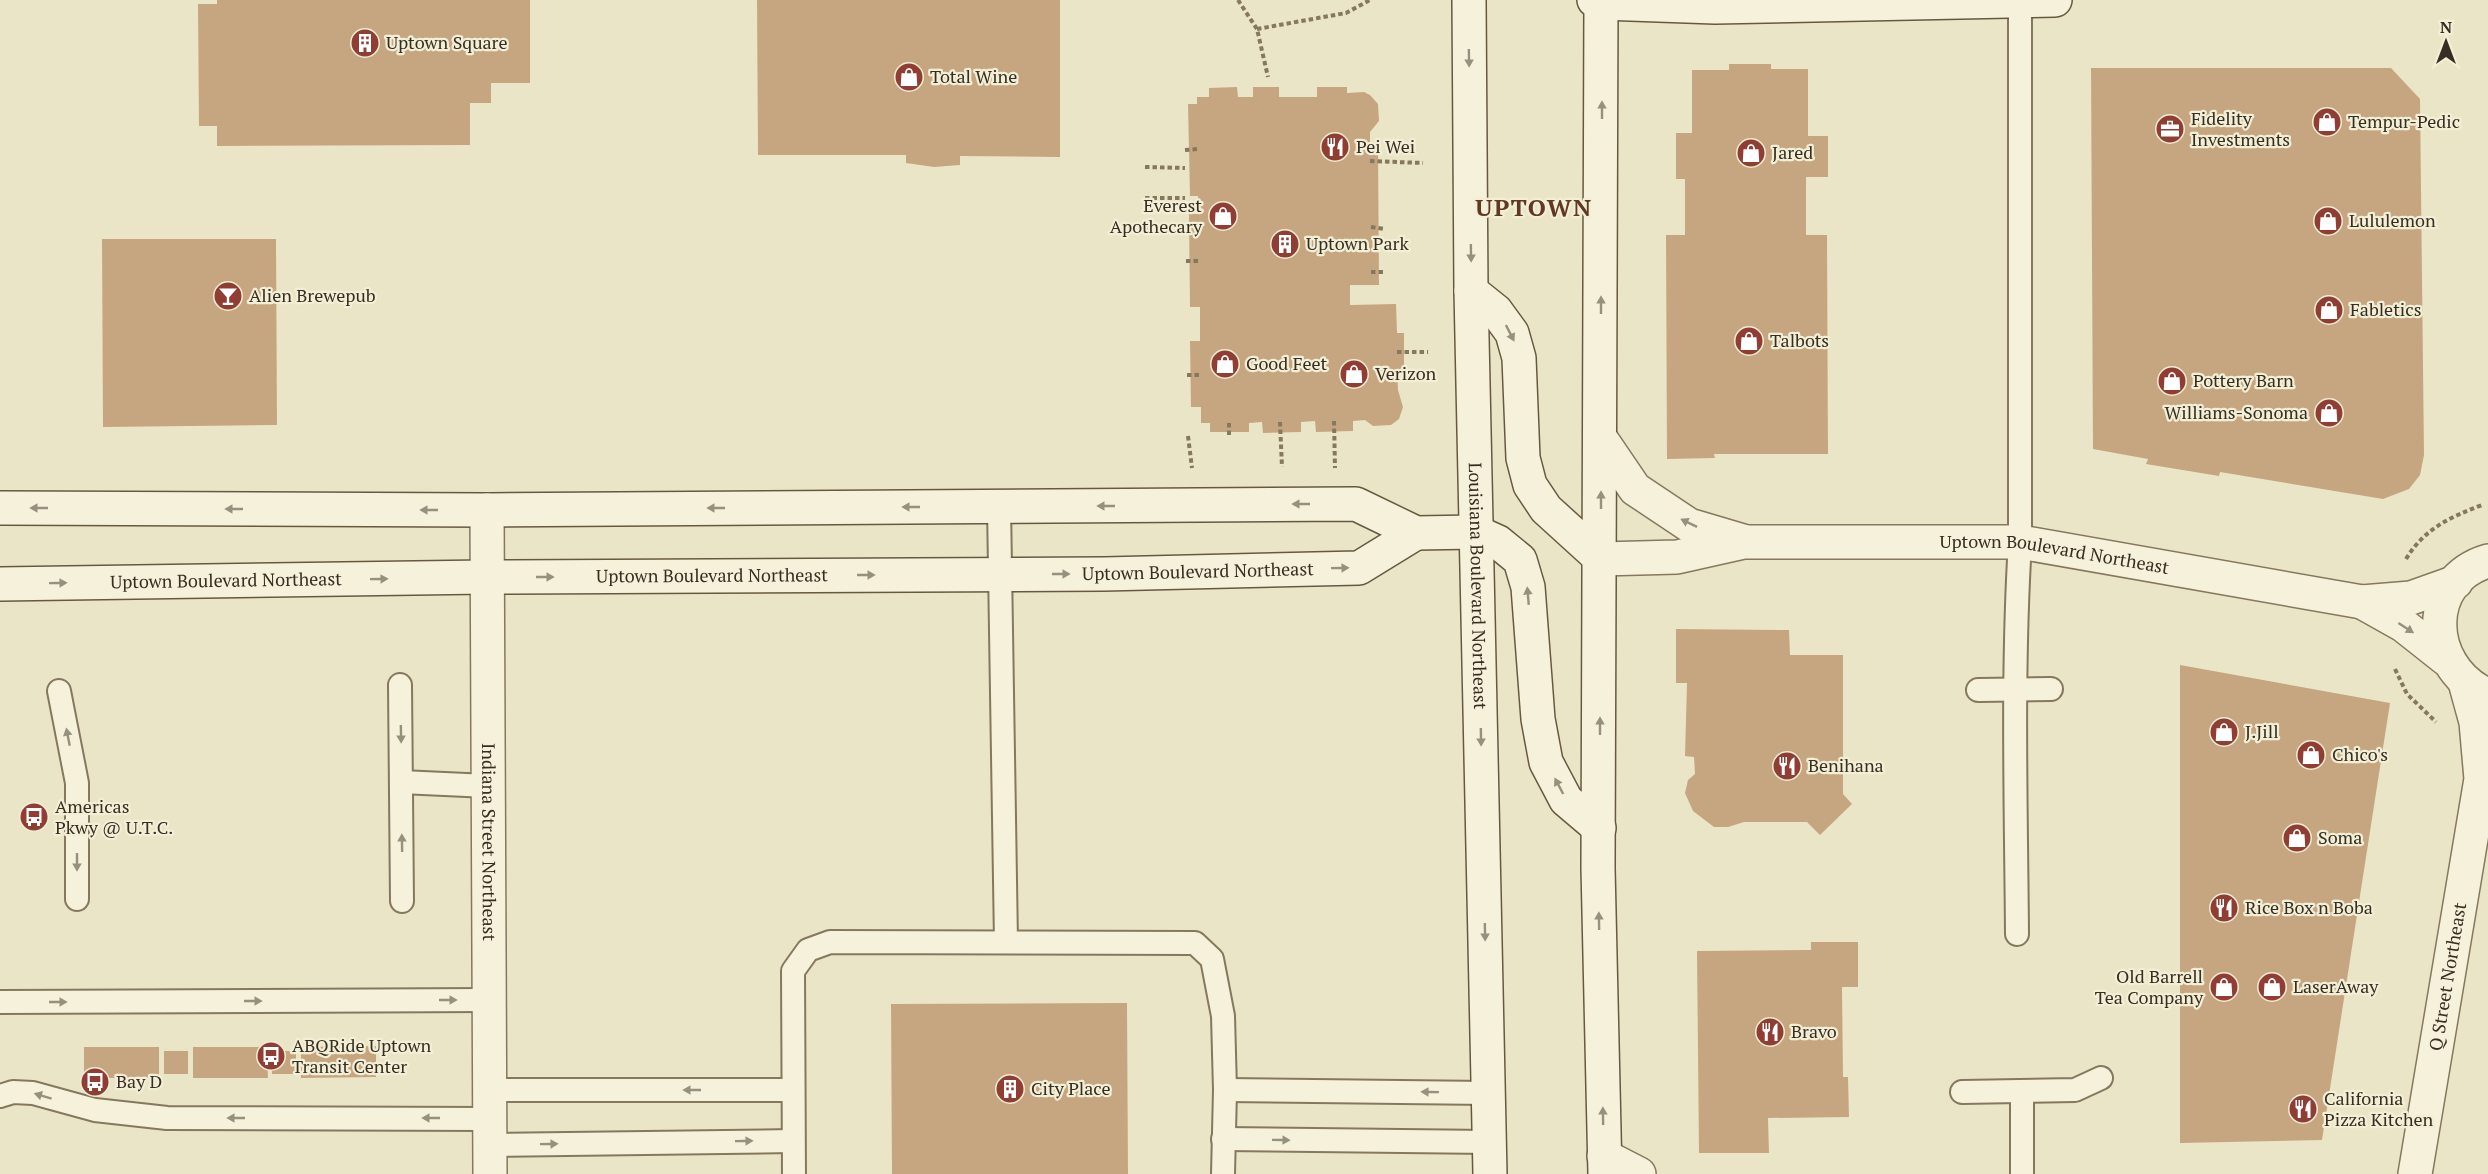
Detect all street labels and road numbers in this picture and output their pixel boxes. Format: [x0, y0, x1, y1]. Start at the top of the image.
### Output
street label: Louisiana Boulevard Northeast [1464, 462, 1493, 710]
street label: Uptown Boulevard Northeast [1939, 529, 2171, 579]
street label: Uptown Boulevard Northeast [1082, 556, 1314, 585]
street label: Uptown Boulevard Northeast [596, 562, 828, 587]
street label: Uptown Boulevard Northeast [110, 566, 342, 593]
street label: Indiana Street Northeast [477, 743, 502, 941]
street label: Q Street Northeast [2423, 900, 2471, 1053]

